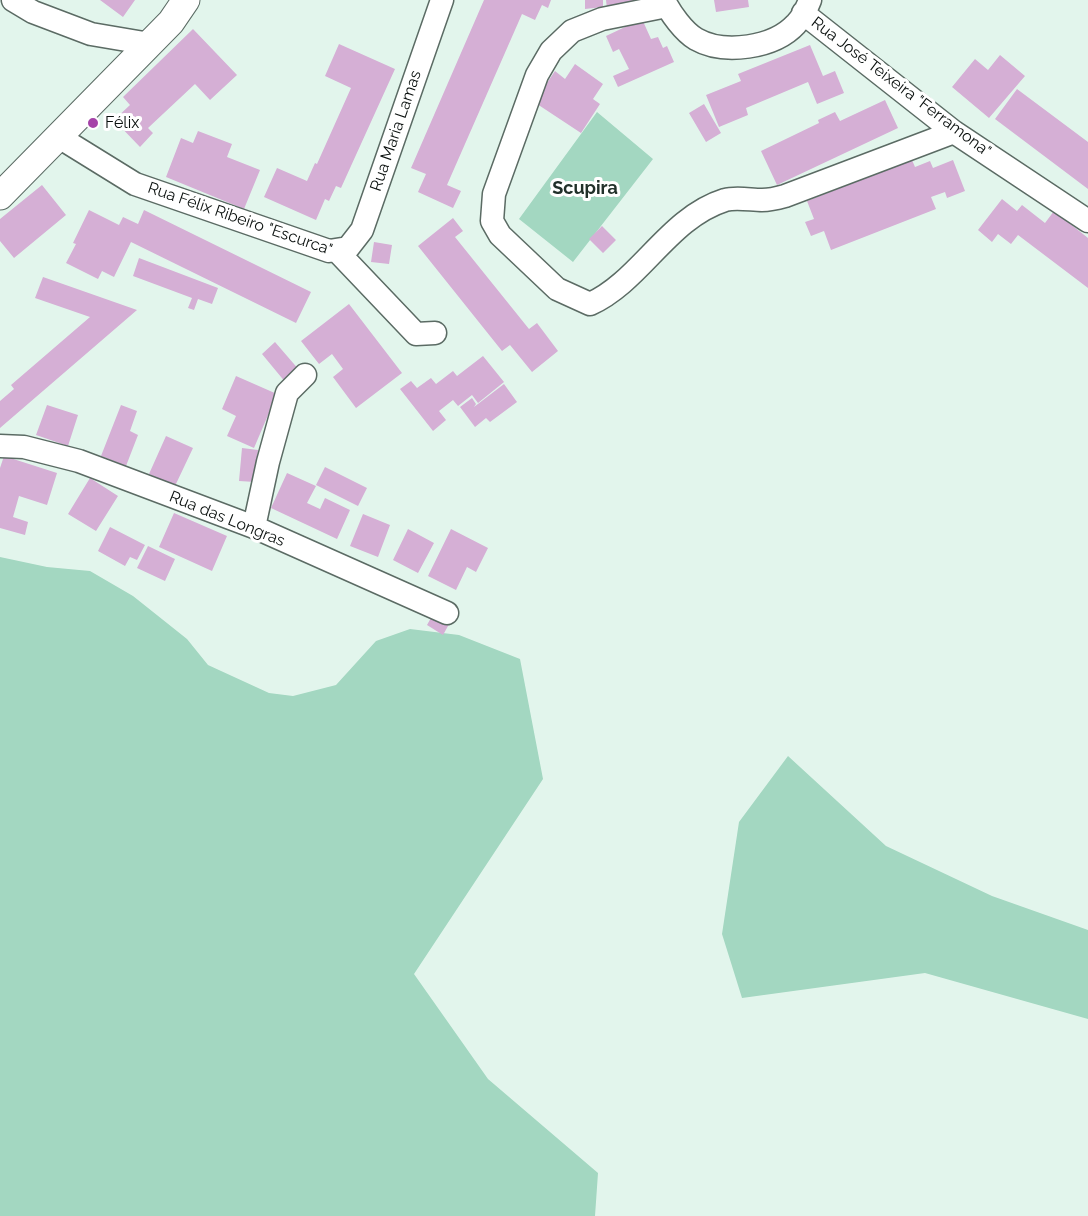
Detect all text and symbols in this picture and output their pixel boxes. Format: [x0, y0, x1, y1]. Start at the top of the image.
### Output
street label: Rua José Teixeira "Ferramona" [807, 13, 995, 161]
street label: Rua Maria Lamas [366, 68, 426, 194]
place label: Félix [105, 113, 139, 133]
marker: Félix [86, 116, 100, 130]
street label: Rua Félix Ribeiro "Escurca" [145, 178, 335, 260]
district label: Scupira [552, 178, 618, 200]
street label: Rua das Longras [166, 487, 288, 551]

